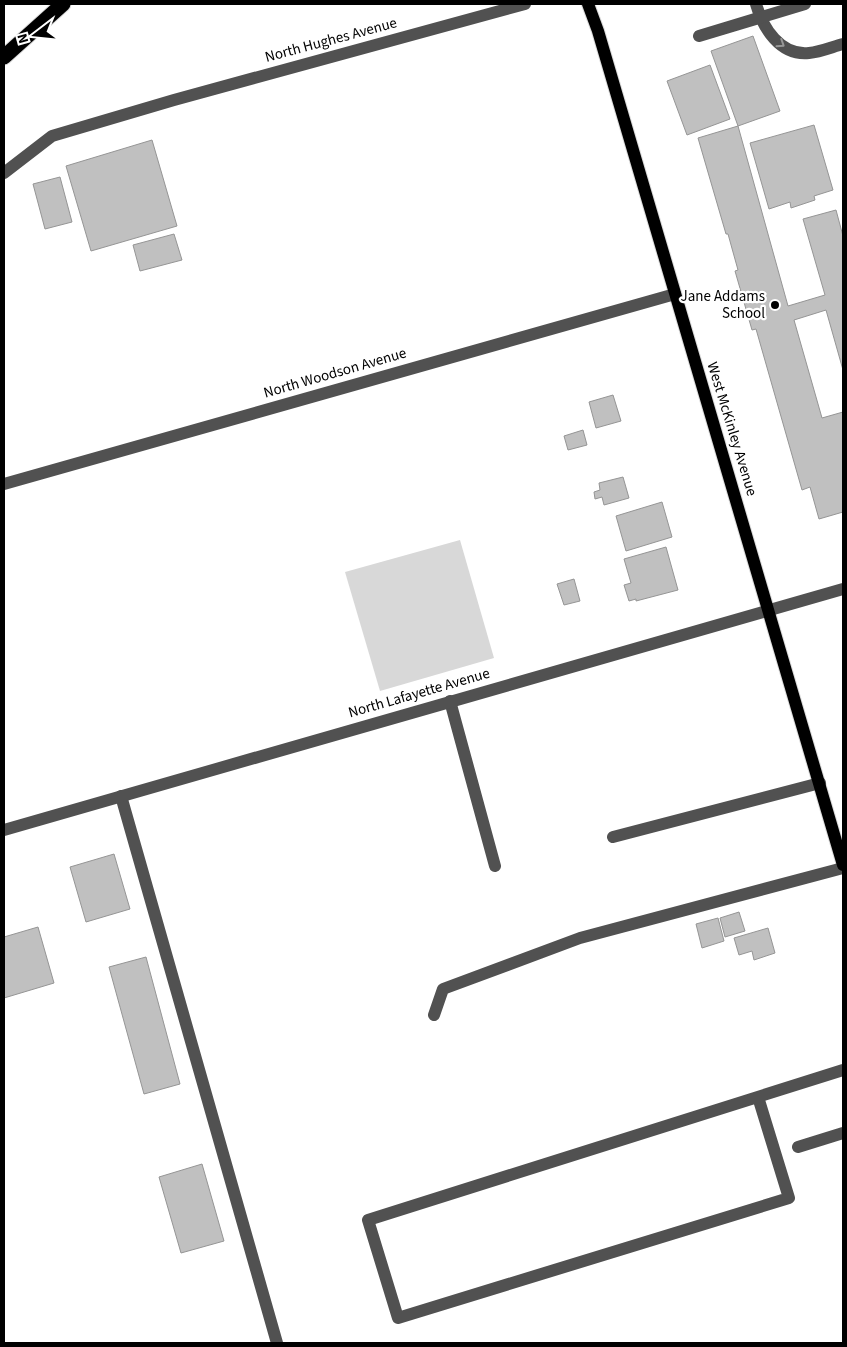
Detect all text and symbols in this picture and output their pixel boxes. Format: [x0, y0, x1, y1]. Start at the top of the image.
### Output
north arrow [10, 10, 60, 60]
street label: North Hughes Avenue [263, 12, 399, 68]
text: N [13, 31, 34, 46]
one-way arrow [775, 38, 785, 47]
place label: Jane Addams School [681, 286, 765, 324]
marker: Jane Addams School [769, 299, 781, 311]
street label: North Woodson Avenue [261, 343, 409, 403]
street label: West McKinley Avenue [702, 359, 762, 499]
street label: North Lafayette Avenue [346, 663, 492, 723]

